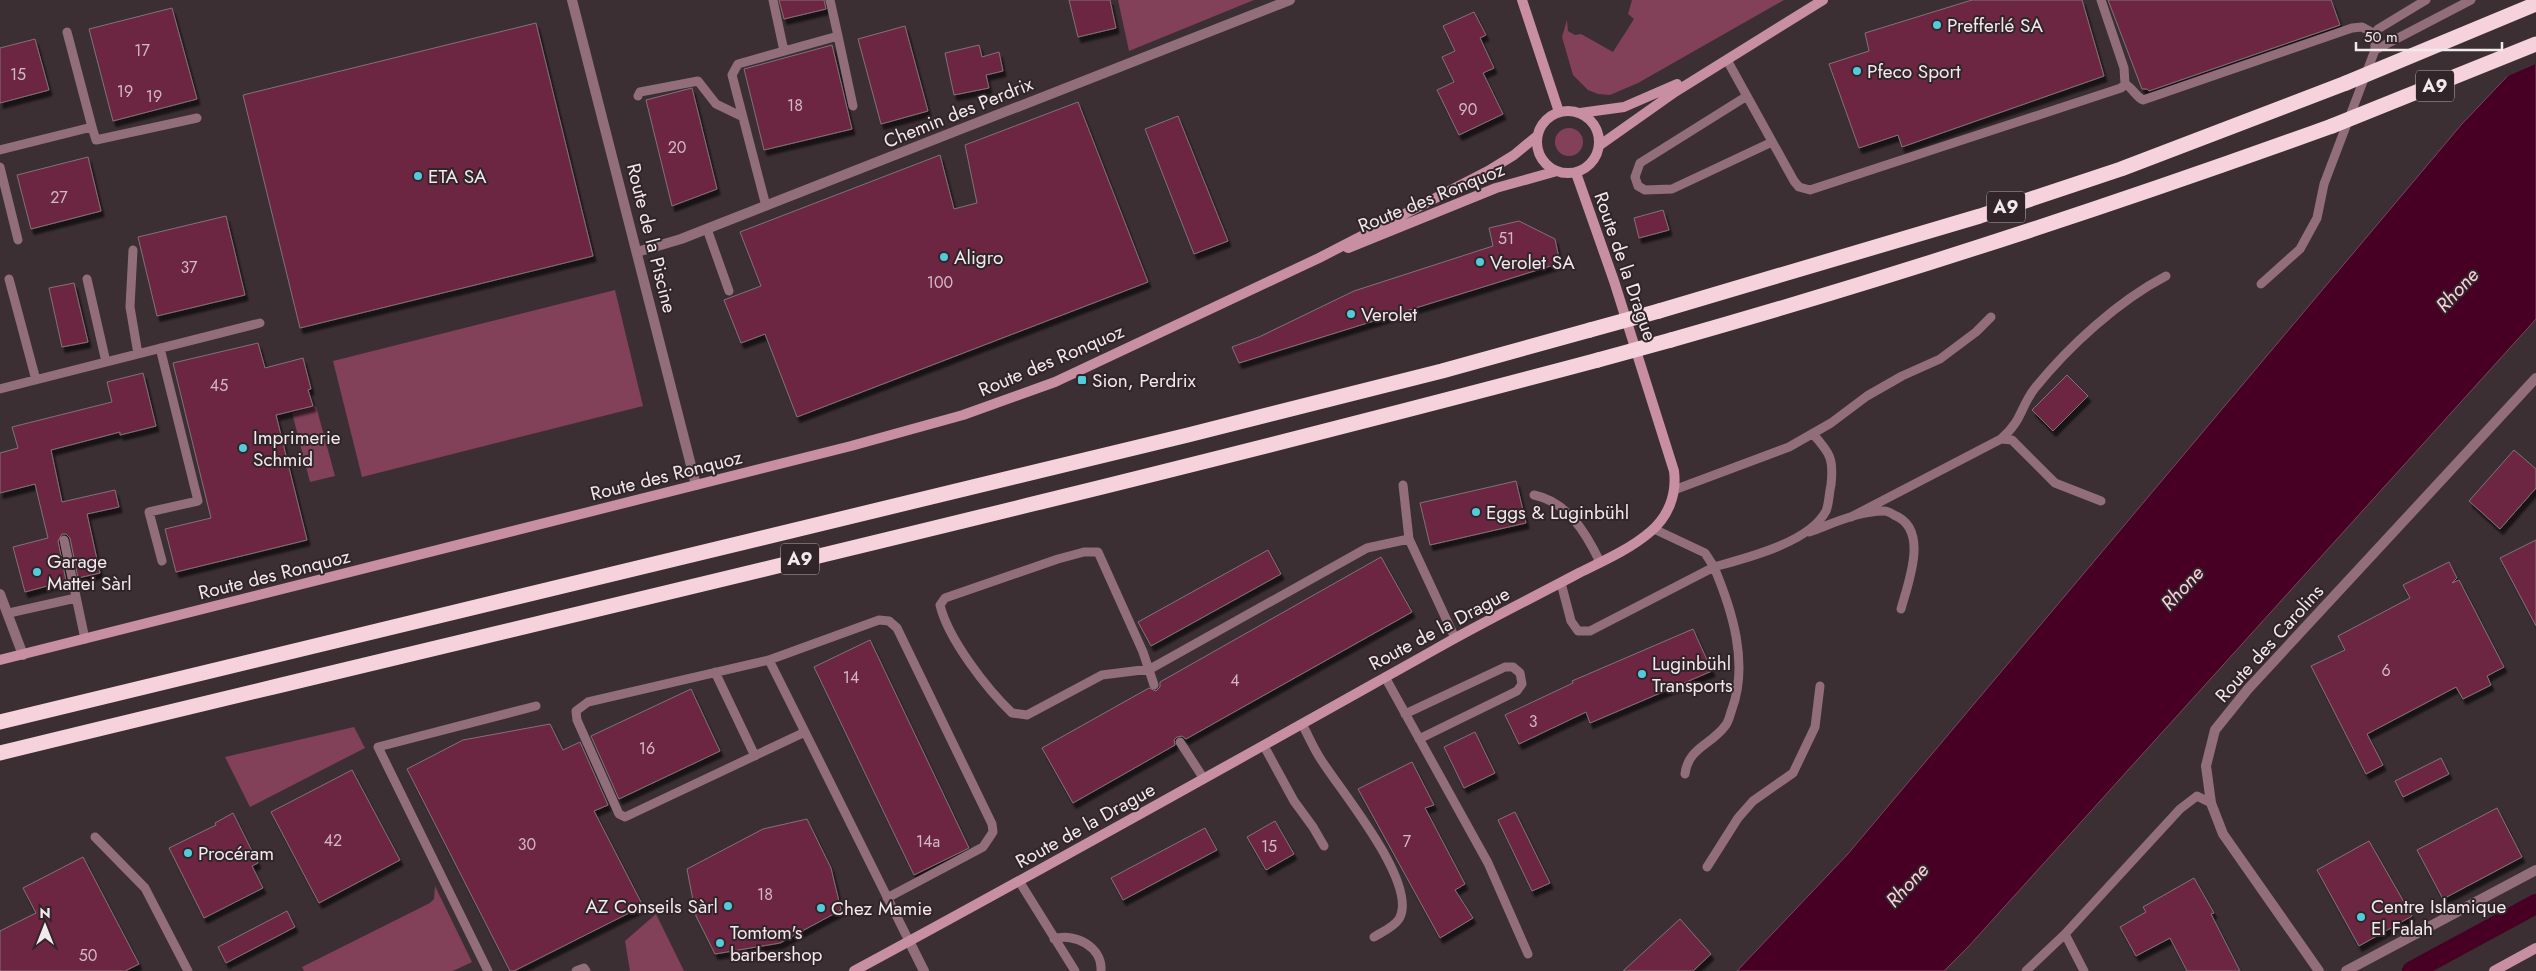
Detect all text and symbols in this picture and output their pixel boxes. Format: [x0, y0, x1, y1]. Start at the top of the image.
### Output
place label: Prefferlé SA [1947, 12, 2043, 39]
marker: Prefferlé SA [1931, 19, 1943, 31]
scale bar [2356, 20, 2502, 52]
text: 50 m [2364, 26, 2398, 48]
house number: 17 [134, 39, 150, 62]
place label: Pfeco Sport [1867, 58, 1961, 85]
house number: 15 [10, 63, 26, 86]
marker: Pfeco Sport [1851, 65, 1863, 77]
street label: Chemin des Perdrix [880, 70, 1037, 155]
road number: A9 [2416, 70, 2454, 102]
house number: 19 [117, 80, 133, 103]
house number: 19 [146, 85, 162, 108]
house number: 18 [787, 94, 803, 117]
house number: 90 [1459, 98, 1477, 121]
house number: 20 [668, 136, 686, 159]
street label: Route des Ronquoz [1354, 156, 1509, 239]
street label: Route de la Piscine [620, 160, 683, 316]
place label: ETA SA [428, 163, 487, 190]
marker: ETA SA [412, 170, 424, 182]
house number: 27 [50, 186, 68, 209]
street label: Route de la Drague [1587, 188, 1664, 344]
road number: A9 [1987, 192, 2025, 222]
house number: 51 [1498, 227, 1514, 250]
place label: Aligro [954, 244, 1003, 271]
place label: Verolet SA [1490, 249, 1575, 276]
marker: Aligro [938, 251, 950, 263]
house number: 37 [181, 256, 198, 279]
marker: Verolet SA [1474, 256, 1486, 268]
water label: Rhone [2429, 261, 2486, 319]
house number: 100 [927, 271, 953, 294]
place label: Verolet [1361, 301, 1418, 328]
marker: Verolet [1345, 308, 1357, 320]
street label: Route des Ronquoz [974, 318, 1128, 403]
place label: Sion, Perdrix [1092, 367, 1196, 394]
house number: 45 [210, 374, 228, 397]
marker: Sion, Perdrix [1076, 374, 1088, 386]
place label: Imprimerie Schmid [253, 424, 341, 473]
marker: Imprimerie Schmid [237, 442, 249, 454]
street label: Route des Ronquoz [587, 443, 745, 507]
place label: Eggs & Luginbühl [1486, 499, 1629, 526]
marker: Eggs & Luginbühl [1470, 506, 1482, 518]
street label: Route des Ronquoz [195, 542, 353, 606]
road number: A9 [781, 544, 819, 574]
place label: Garage Mattei Sàrl [47, 548, 132, 597]
water label: Rhone [2154, 559, 2211, 617]
marker: Garage Mattei Sàrl [31, 566, 43, 578]
street label: Route des Carolins [2209, 578, 2330, 708]
street label: Route de la Drague [1364, 580, 1515, 677]
place label: Luginbühl Transports [1652, 650, 1733, 699]
house number: 6 [2381, 659, 2391, 682]
house number: 14 [843, 666, 859, 689]
marker: Luginbühl Transports [1636, 668, 1648, 680]
house number: 4 [1230, 669, 1240, 692]
house number: 3 [1529, 710, 1538, 733]
house number: 16 [639, 737, 655, 760]
street label: Route de la Drague [1011, 776, 1160, 875]
house number: 42 [324, 829, 342, 852]
house number: 14a [916, 830, 940, 853]
house number: 7 [1403, 830, 1412, 853]
house number: 30 [518, 833, 536, 856]
house number: 15 [1261, 835, 1277, 858]
place label: Procéram [198, 840, 274, 867]
marker: Procéram [182, 847, 194, 859]
water label: Rhone [1879, 856, 1936, 914]
house number: 18 [757, 883, 773, 906]
place label: AZ Conseils Sàrl [585, 893, 718, 920]
place label: Centre Islamique El Falah [2371, 893, 2506, 942]
place label: Chez Mamie [831, 895, 932, 922]
marker: AZ Conseils Sàrl [722, 900, 734, 912]
north arrow [20, 901, 70, 951]
marker: Chez Mamie [815, 902, 827, 914]
text: N [39, 903, 51, 923]
marker: Centre Islamique El Falah [2355, 911, 2367, 923]
place label: Tomtom's barbershop [730, 919, 823, 968]
marker: Tomtom's barbershop [714, 937, 726, 949]
house number: 50 [79, 944, 97, 967]

